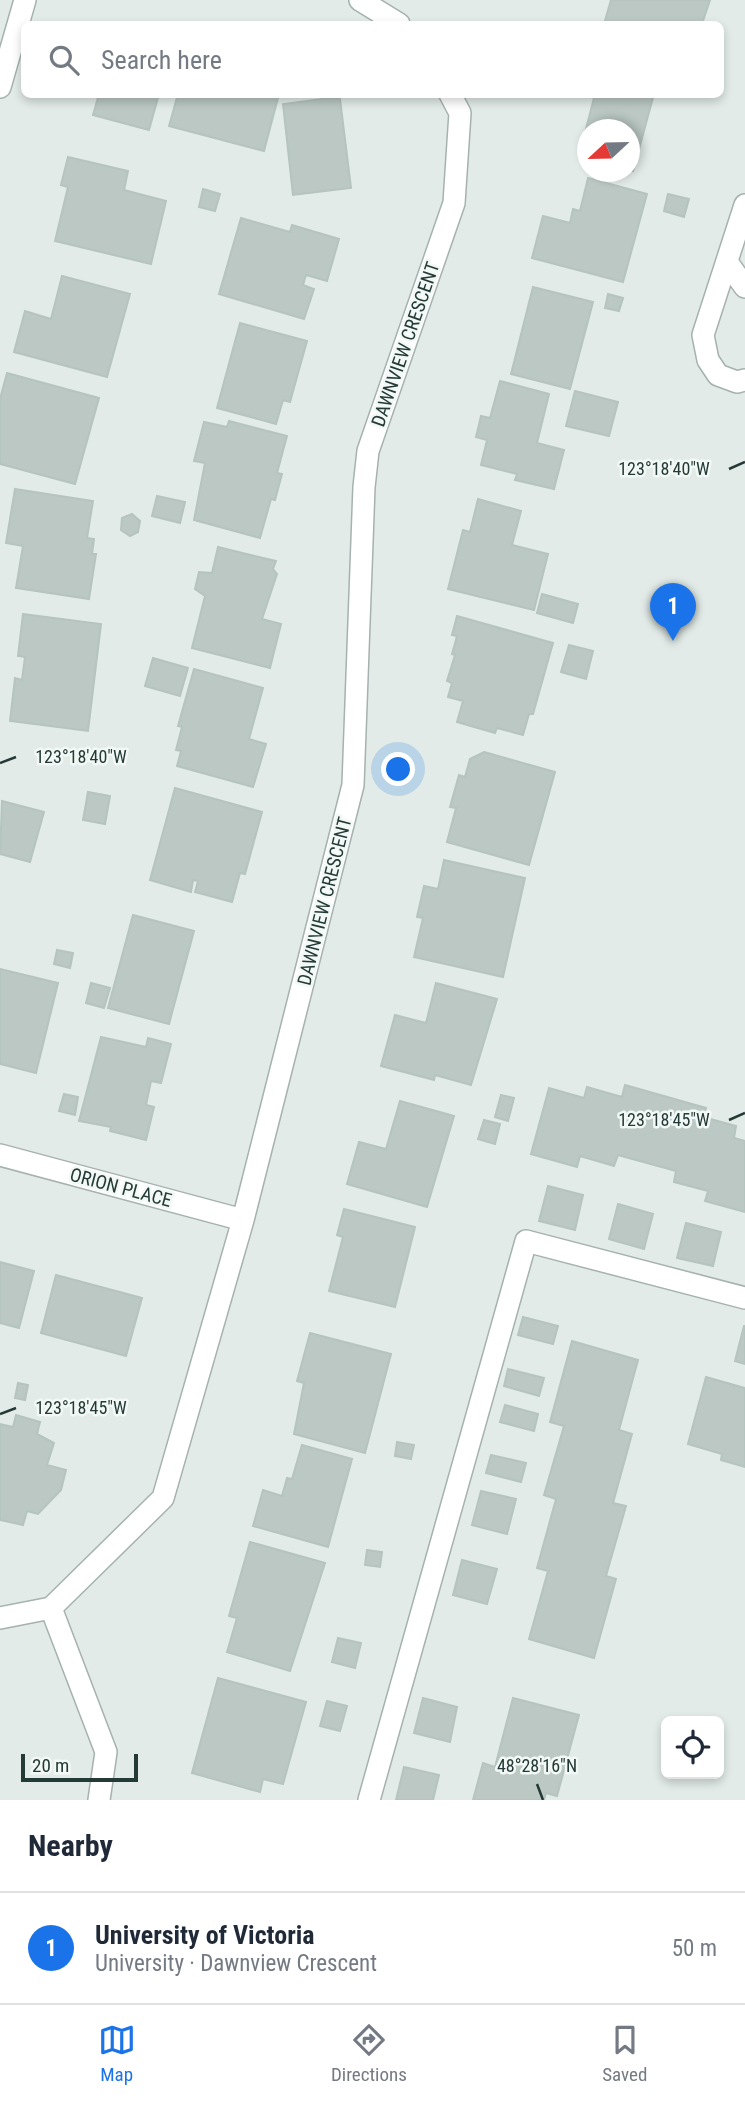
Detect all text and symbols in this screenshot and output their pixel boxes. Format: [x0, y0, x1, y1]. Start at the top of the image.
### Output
search box [21, 21, 724, 98]
icon: search [45, 41, 83, 79]
text: Search here [101, 45, 222, 75]
north arrow [577, 119, 640, 182]
street label: DAWNVIEW CRESCENT [366, 259, 444, 430]
text: 123°18'40"W [618, 458, 710, 479]
pin: 1 [650, 583, 696, 641]
text: 123°18'40"W [35, 746, 127, 767]
your location [381, 752, 415, 786]
street label: DAWNVIEW CRESCENT [292, 814, 357, 988]
text: 123°18'45"W [618, 1109, 710, 1130]
street label: ORION PLACE [67, 1163, 174, 1212]
text: 123°18'45"W [35, 1397, 127, 1418]
map controls [661, 1716, 724, 1779]
button: locate [661, 1716, 724, 1779]
scale bar [21, 1751, 138, 1783]
text: 20 m [32, 1754, 69, 1777]
text: 48°28'16"N [497, 1755, 577, 1776]
text: Nearby [28, 1828, 113, 1863]
text: University of Victoria [95, 1920, 315, 1950]
text: 1 [45, 1935, 57, 1962]
text: 50 m [672, 1935, 717, 1962]
text: University · Dawnview Crescent [95, 1950, 377, 1977]
tab: Map [98, 2021, 136, 2086]
tab: Directions [331, 2021, 407, 2086]
tab: Saved [602, 2021, 647, 2086]

